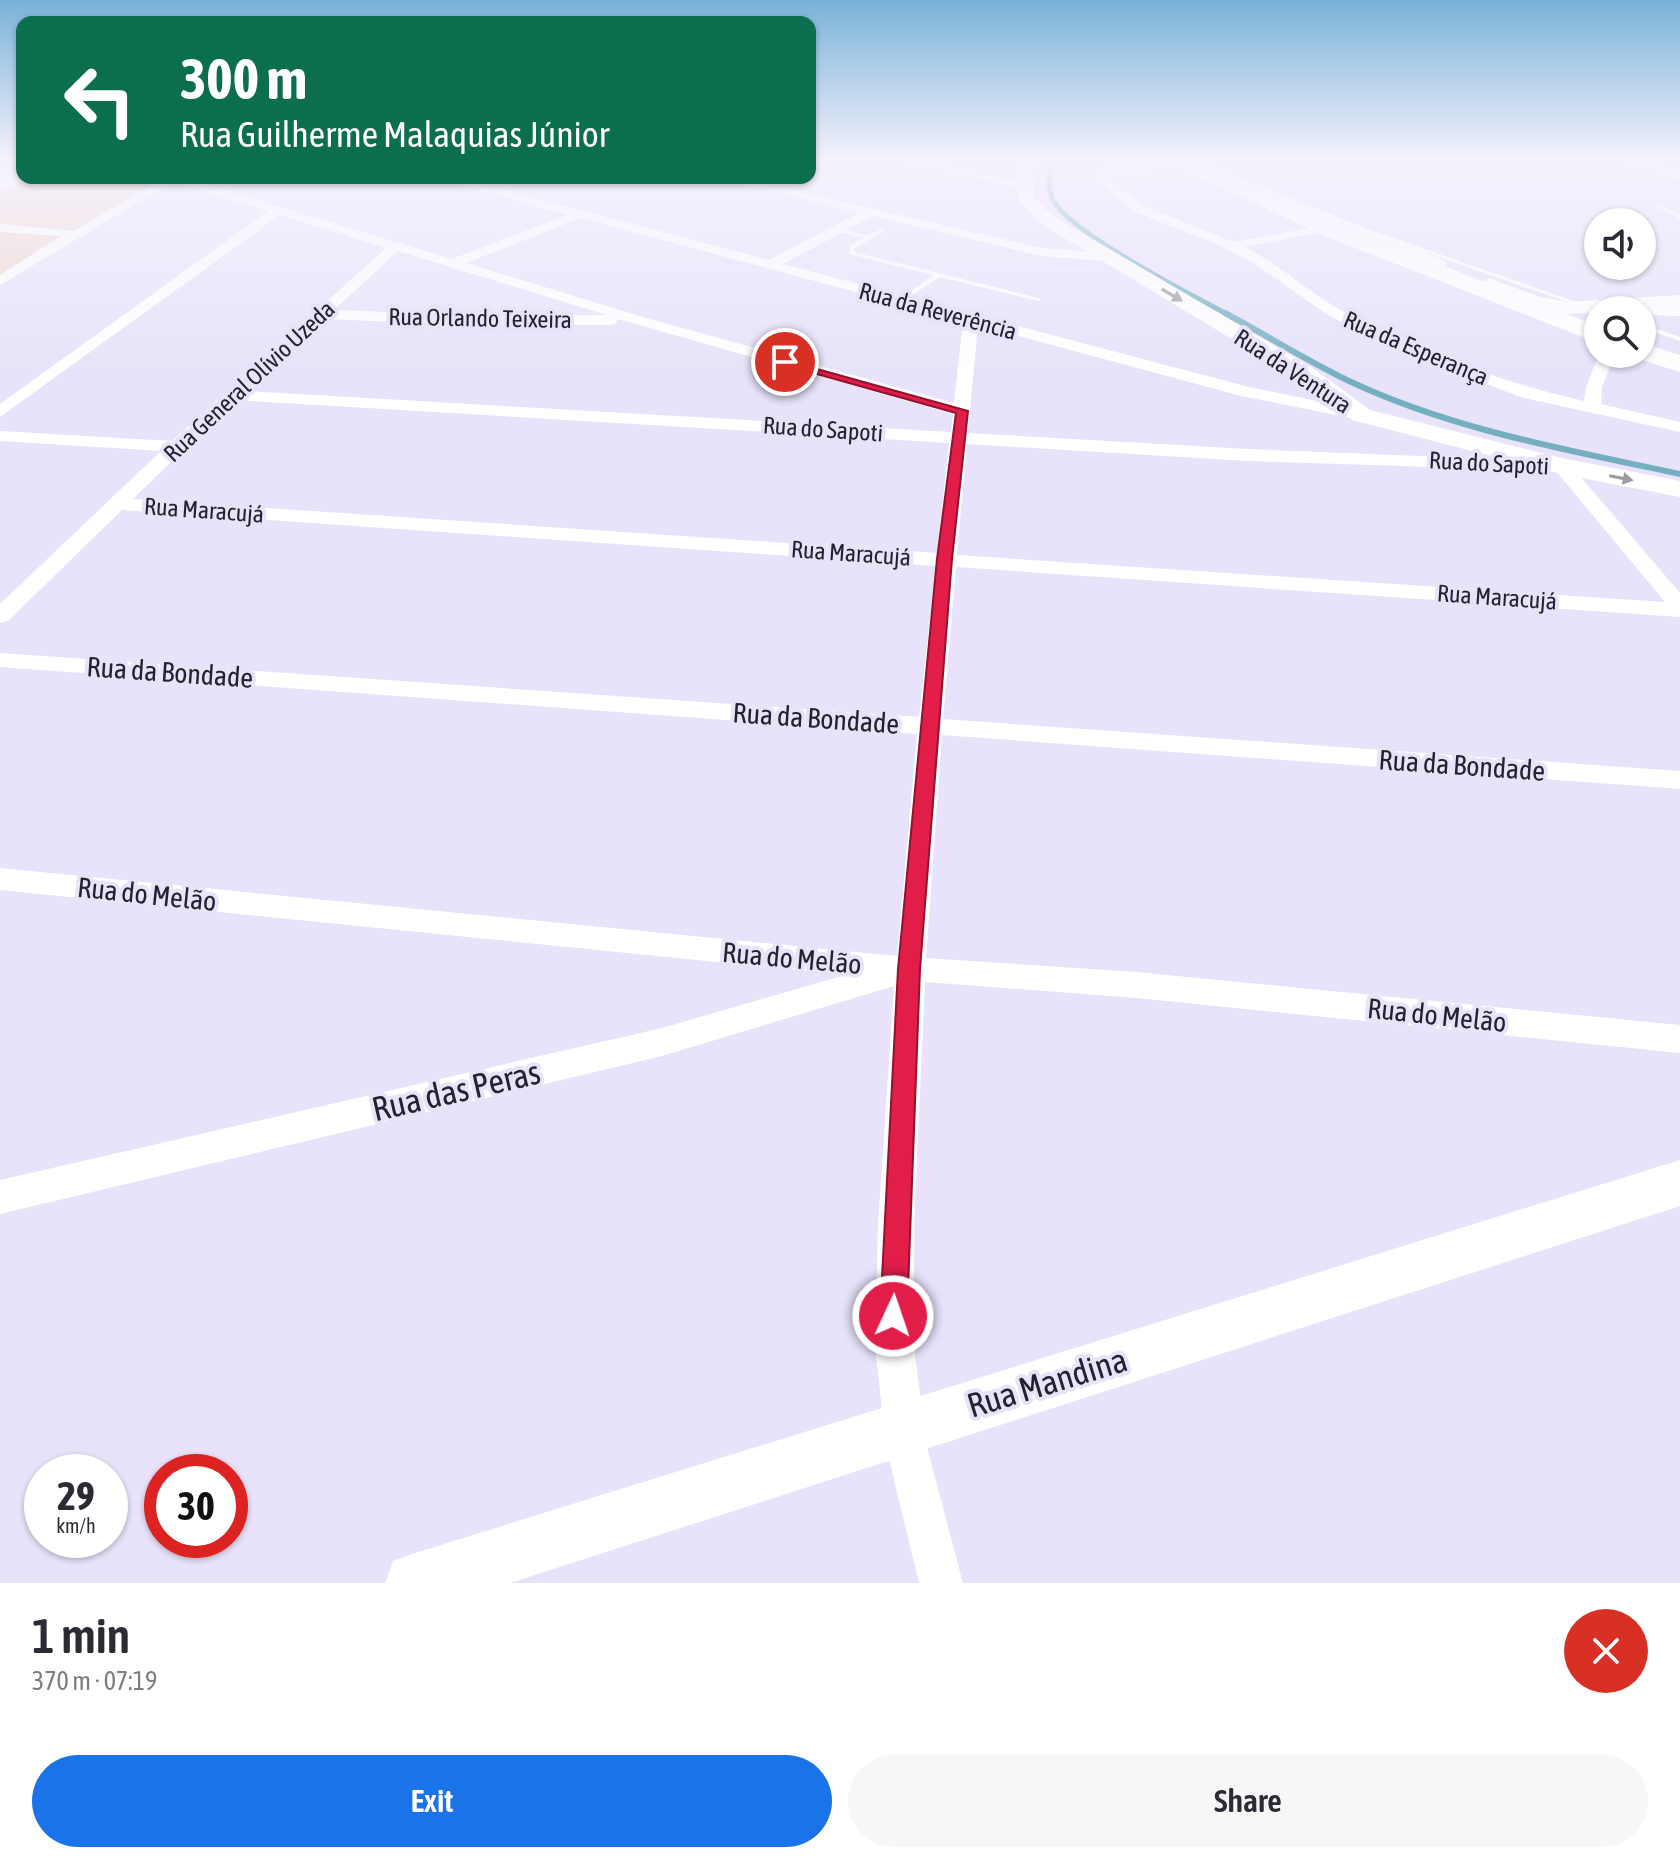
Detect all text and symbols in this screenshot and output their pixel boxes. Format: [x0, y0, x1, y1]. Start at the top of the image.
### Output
text: 300 m [180, 47, 307, 111]
icon: left [48, 48, 152, 152]
text: Rua Guilherme Malaquias Júnior [180, 113, 609, 155]
map controls [1584, 208, 1656, 368]
button: sound [1584, 208, 1656, 280]
street label: Rua da Reverência [856, 277, 1020, 345]
one-way arrow [1161, 288, 1183, 302]
street label: Rua General Olívio Uzeda [158, 295, 340, 467]
button: search [1584, 296, 1656, 368]
street label: Rua Orlando Teixeira [388, 303, 572, 333]
street label: Rua da Esperança [1340, 305, 1492, 391]
street label: Rua da Ventura [1230, 323, 1356, 419]
pin [751, 328, 819, 396]
icon: arrive [763, 340, 807, 384]
street label: Rua do Sapoti [762, 411, 884, 447]
street label: Rua do Sapoti [1428, 446, 1550, 480]
one-way arrow [1608, 472, 1633, 485]
street label: Rua Maracujá [143, 492, 265, 528]
street label: Rua Maracujá [790, 535, 912, 571]
street label: Rua Maracujá [1436, 579, 1558, 615]
street label: Rua da Bondade [86, 650, 254, 694]
street label: Rua da Bondade [732, 696, 900, 740]
street label: Rua da Bondade [1378, 743, 1546, 787]
street label: Rua do Melão [76, 871, 218, 917]
street label: Rua do Melão [721, 936, 863, 980]
street label: Rua do Melão [1366, 992, 1508, 1038]
street label: Rua das Peras [368, 1052, 544, 1128]
position arrow [851, 1274, 935, 1358]
street label: Rua Mandina [962, 1339, 1132, 1425]
speed limit sign: 30 [144, 1454, 248, 1558]
text: 29 [57, 1473, 95, 1518]
text: km/h [56, 1514, 96, 1537]
text: 1 min [32, 1608, 130, 1663]
button: close [1564, 1609, 1648, 1693]
text: 370 m · 07:19 [32, 1666, 157, 1696]
button: Exit [32, 1755, 832, 1847]
button: Share [848, 1755, 1648, 1847]

